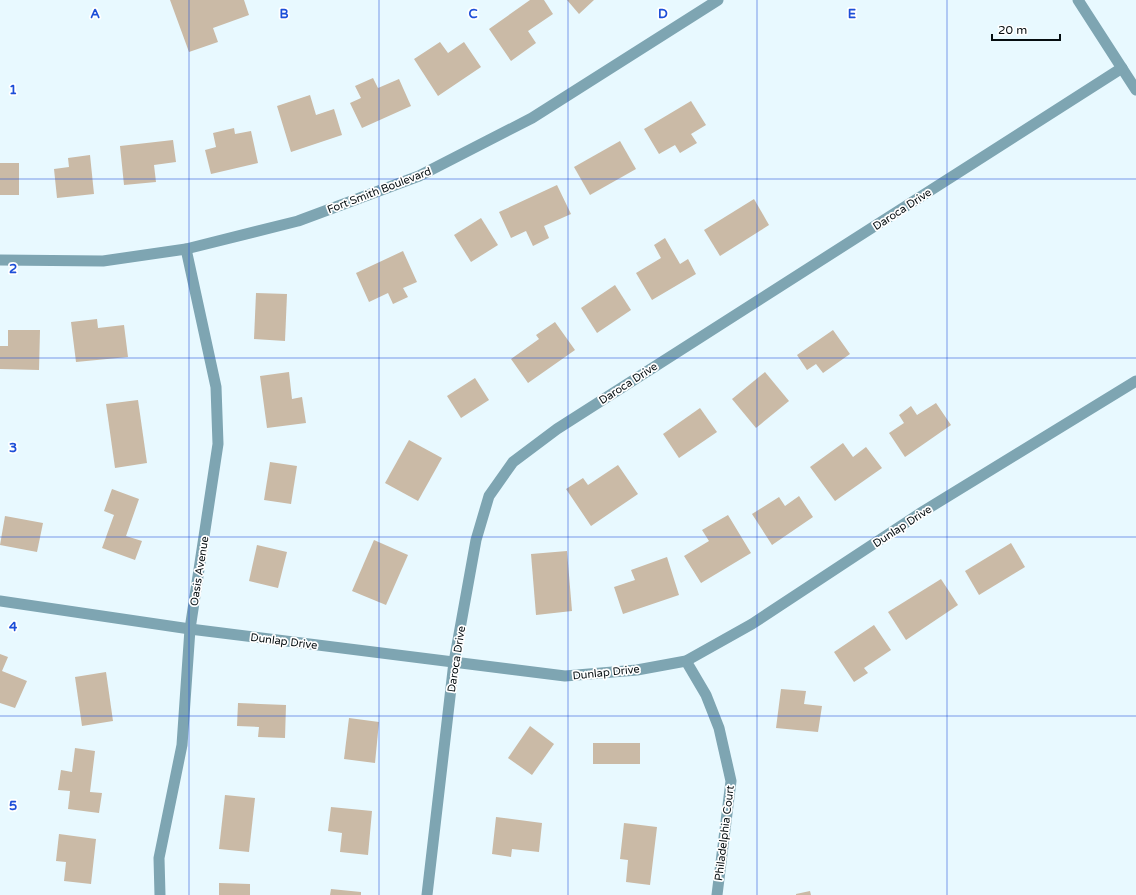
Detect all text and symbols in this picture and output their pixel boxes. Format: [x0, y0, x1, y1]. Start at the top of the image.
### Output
text: A [90, 6, 100, 22]
text: B [279, 6, 289, 22]
text: C [468, 6, 478, 22]
text: D [658, 6, 668, 22]
text: E [848, 6, 856, 22]
scale bar [992, 16, 1060, 42]
text: 20 m [998, 23, 1027, 37]
text: 1 [9, 82, 17, 98]
street label: Fort Smith Boulevard [325, 165, 433, 216]
street label: Daroca Drive [871, 186, 934, 233]
text: 2 [9, 261, 17, 277]
street label: Daroca Drive [597, 360, 660, 407]
text: 3 [9, 440, 17, 456]
street label: Dunlap Drive [870, 503, 934, 550]
street label: Oasis Avenue [188, 535, 211, 607]
text: 4 [9, 619, 18, 635]
street label: Daroca Drive [445, 625, 468, 693]
street label: Dunlap Drive [250, 631, 318, 652]
street label: Dunlap Drive [572, 663, 640, 682]
street label: Philadelphia Court [712, 784, 737, 882]
text: 5 [9, 798, 17, 814]

